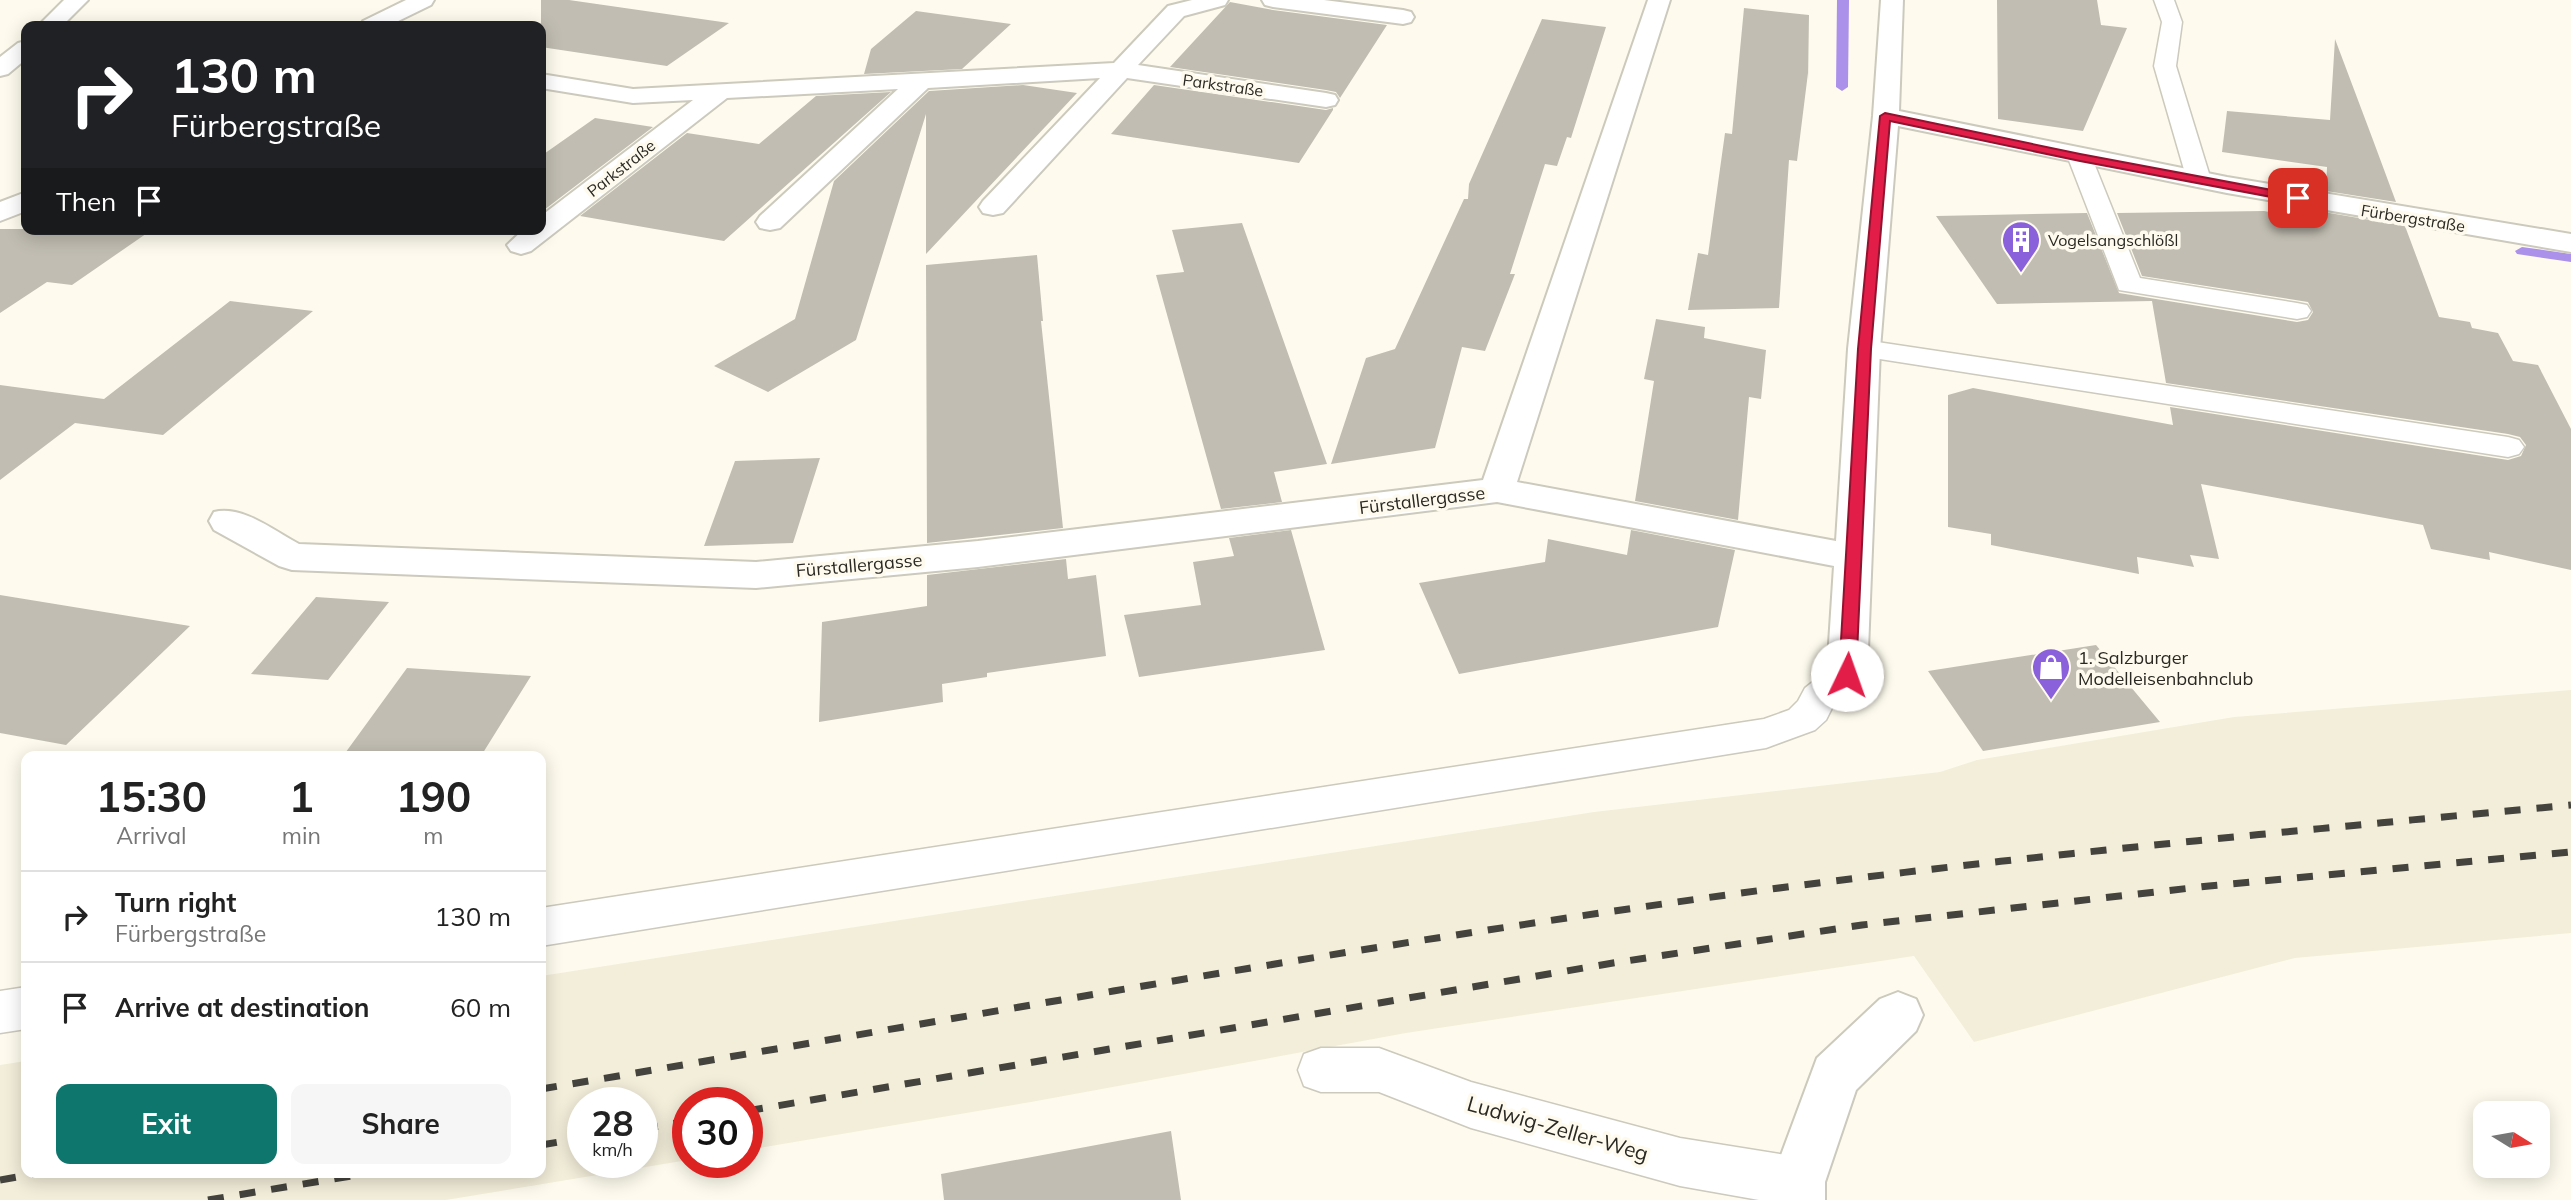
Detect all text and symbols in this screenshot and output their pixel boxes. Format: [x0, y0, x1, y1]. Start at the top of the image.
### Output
text: 130 m [171, 44, 317, 105]
icon: right [56, 49, 147, 140]
street label: Parkstraße [1181, 69, 1265, 101]
text: Fürbergstraße [171, 105, 381, 145]
street label: Parkstraße [583, 135, 659, 201]
pin [2268, 168, 2328, 228]
icon: arrive [2279, 179, 2317, 217]
icon: arrive [130, 182, 168, 220]
text: Then [56, 185, 116, 218]
street label: Fürbergstraße [2360, 200, 2466, 236]
building icon: Vogelsangschlößl [2000, 219, 2042, 274]
place label: Vogelsangschlößl [2048, 230, 2178, 250]
street label: Fürstallergasse [1358, 481, 1486, 519]
street label: Fürstallergasse [795, 548, 923, 582]
position arrow [1810, 638, 1884, 712]
shop icon: 1. Salzburger Modelleisenbahnclub [2030, 646, 2072, 701]
place label: 1. Salzburger Modelleisenbahnclub [2078, 646, 2253, 690]
text: 15:30 [96, 770, 207, 823]
text: 1 [289, 770, 314, 823]
text: 190 [396, 770, 471, 823]
text: Arrival [116, 821, 187, 850]
text: min [282, 821, 321, 850]
text: m [423, 821, 444, 850]
text: Turn right [115, 886, 236, 919]
icon: right [56, 898, 94, 936]
text: 130 m [435, 900, 511, 933]
text: Fürbergstraße [115, 919, 266, 948]
icon: arrive [56, 989, 94, 1027]
text: Arrive at destination [115, 991, 370, 1024]
text: 60 m [450, 991, 511, 1024]
button: Exit [56, 1084, 277, 1164]
button: Share [291, 1084, 511, 1164]
speed limit sign: 30 [672, 1087, 763, 1178]
street label: Ludwig-Zeller-Weg [1464, 1090, 1652, 1166]
text: 28 [591, 1101, 634, 1145]
north arrow [2473, 1101, 2550, 1178]
map controls [2473, 1101, 2550, 1178]
text: km/h [592, 1138, 633, 1161]

